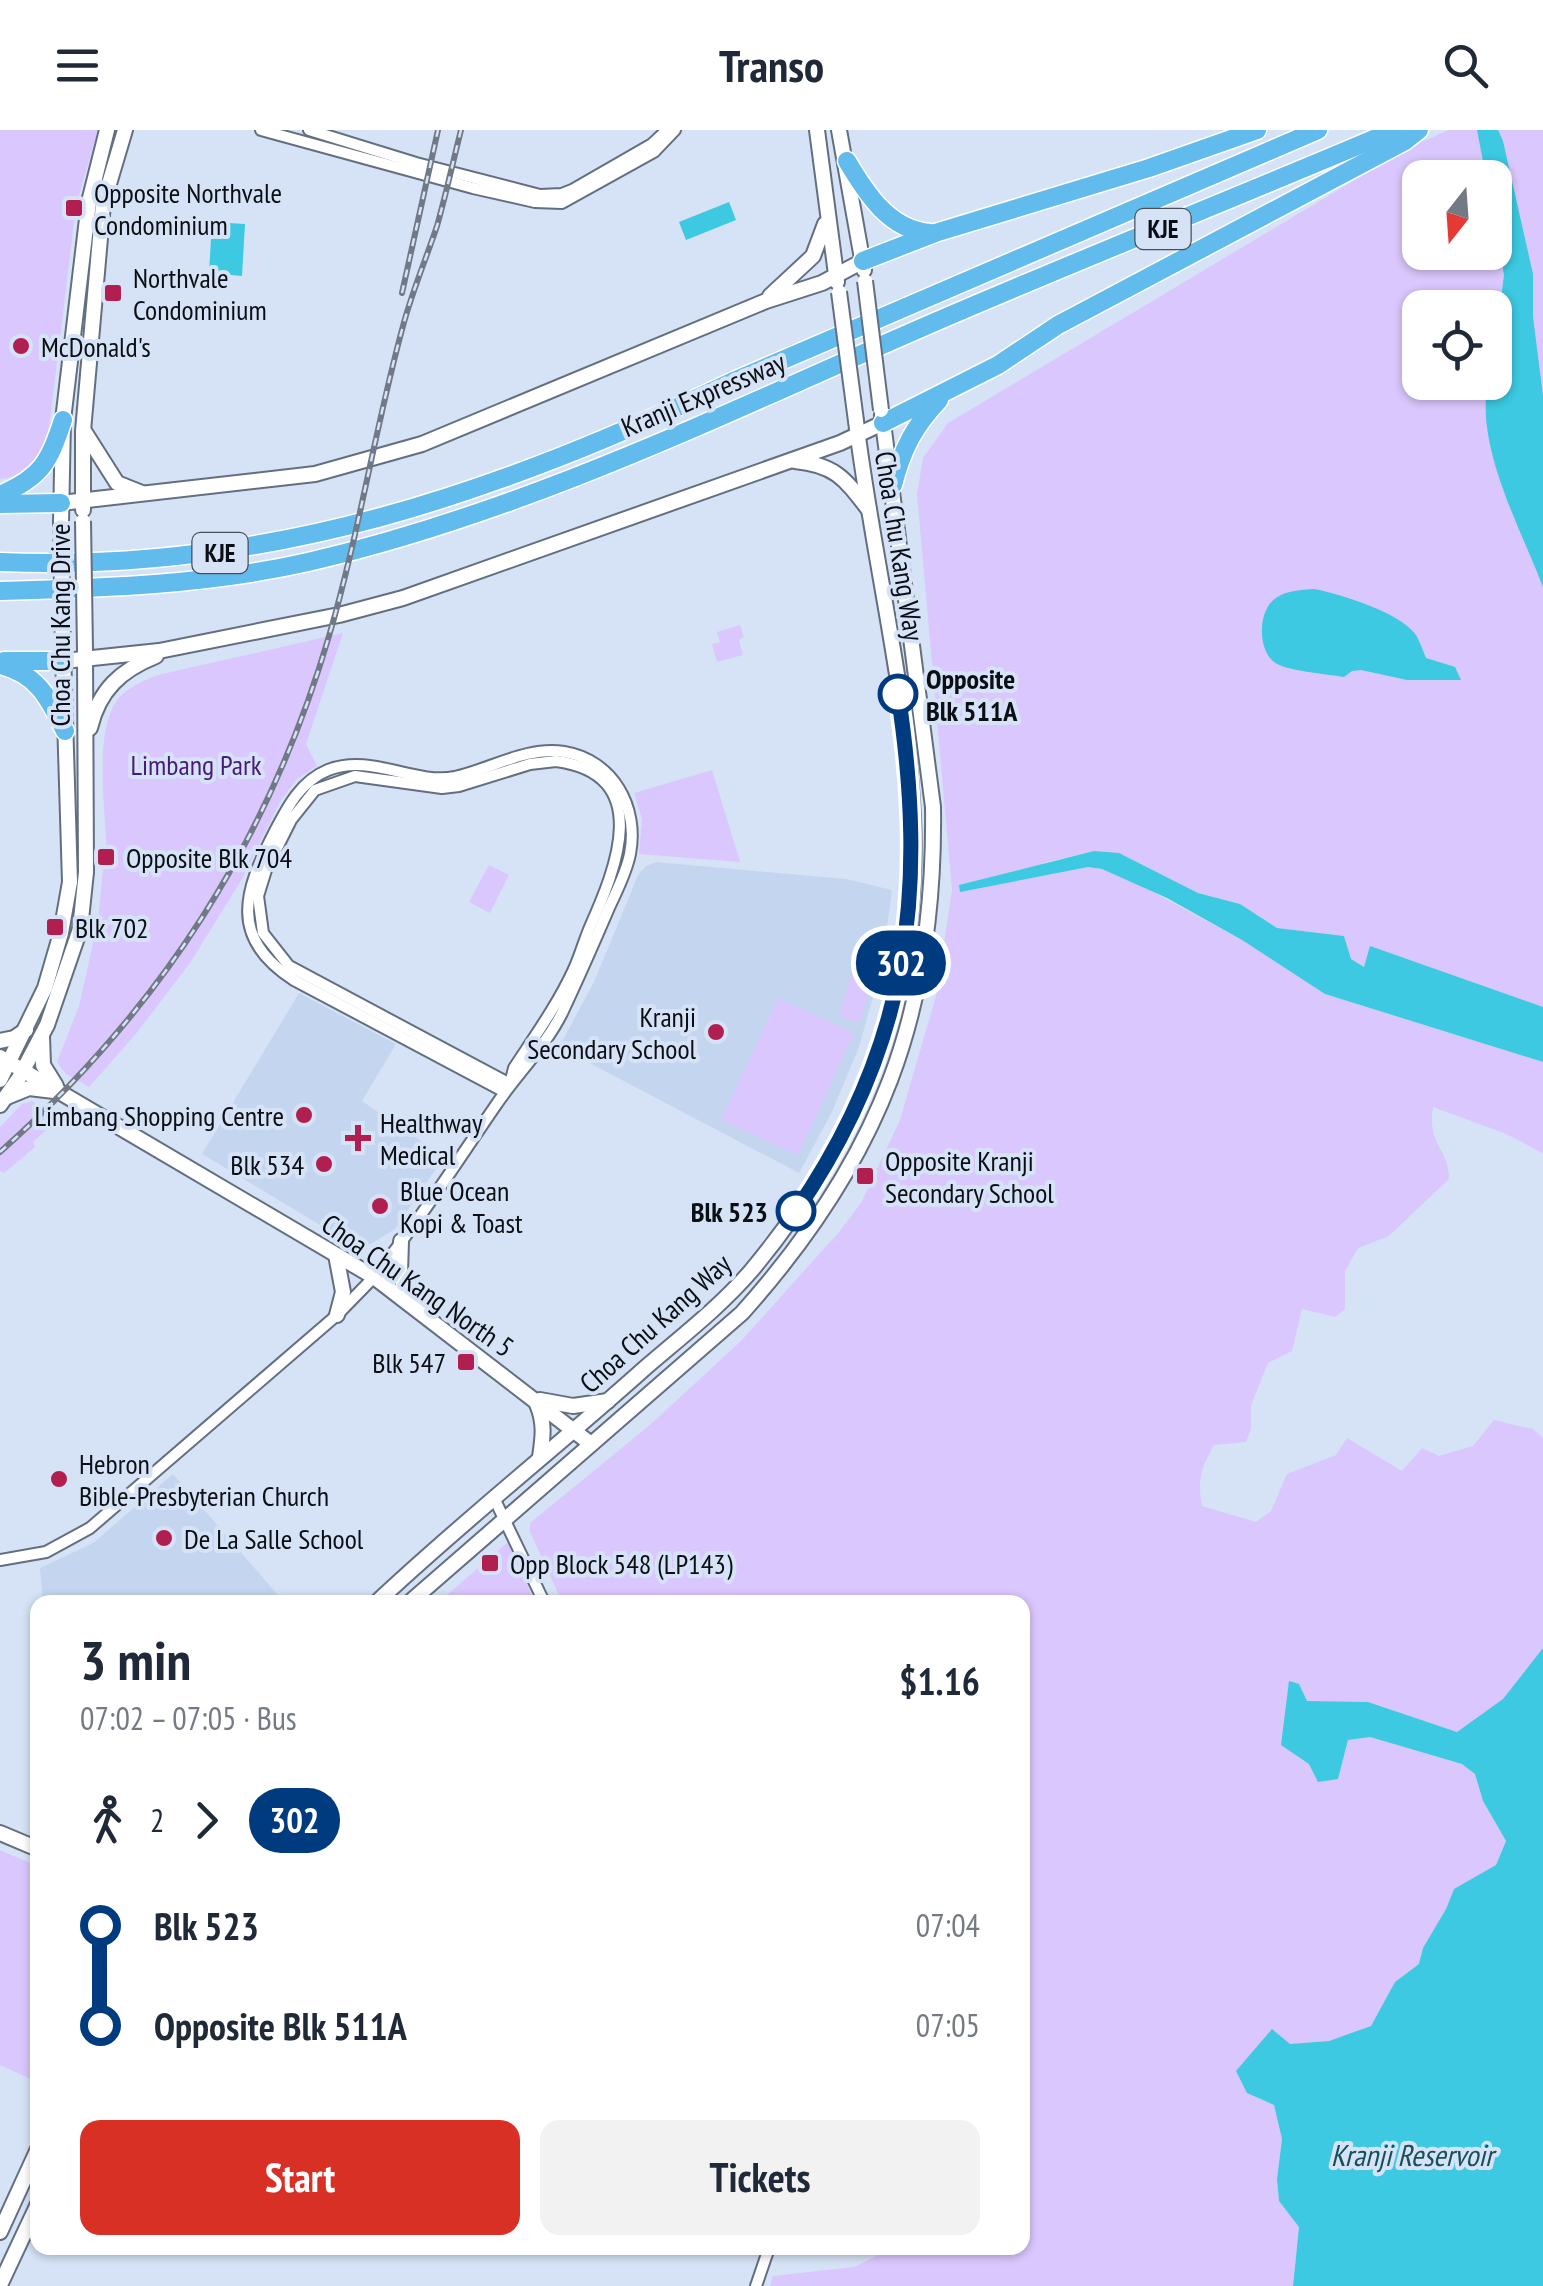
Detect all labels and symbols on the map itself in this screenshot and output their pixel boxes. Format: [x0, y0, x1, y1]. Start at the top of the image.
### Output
north arrow [1402, 160, 1512, 270]
place label: Opposite Northvale Condominium [94, 174, 282, 243]
marker: Opposite Northvale Condominium [63, 197, 85, 219]
road number: KJE [1136, 209, 1190, 249]
place label: Northvale Condominium [133, 259, 267, 328]
marker: Northvale Condominium [102, 282, 124, 304]
place label: McDonald's [41, 328, 151, 365]
marker: McDonald's [10, 335, 32, 357]
street label: Kranji Expressway [615, 343, 791, 445]
street label: Choa Chu Kang Way [867, 449, 933, 644]
street label: Choa Chu Kang Drive [41, 523, 78, 727]
road number: KJE [192, 533, 248, 573]
place label: Opposite Blk 511A [926, 660, 1018, 729]
marker: Opposite Blk 511A [879, 675, 917, 713]
park label: Limbang Park [130, 746, 262, 783]
place label: Opposite Blk 704 [126, 839, 292, 876]
marker: Opposite Blk 704 [95, 846, 117, 868]
place label: Blk 702 [75, 909, 149, 946]
marker: Blk 702 [44, 916, 66, 938]
line badge: 302 [844, 930, 958, 996]
place label: Kranji Secondary School [527, 998, 696, 1067]
marker: Kranji Secondary School [705, 1021, 727, 1043]
place label: Limbang Shopping Centre [34, 1097, 284, 1134]
marker: Limbang Shopping Centre [293, 1104, 315, 1126]
place label: Healthway Medical [380, 1104, 483, 1173]
marker: Healthway Medical [345, 1125, 371, 1151]
place label: Opposite Kranji Secondary School [885, 1142, 1054, 1211]
place label: Blk 534 [230, 1146, 304, 1183]
marker: Blk 534 [313, 1153, 335, 1175]
marker: Opposite Kranji Secondary School [854, 1165, 876, 1187]
place label: Blue Ocean Kopi & Toast [400, 1172, 523, 1241]
marker: Blk 523 [777, 1192, 815, 1230]
place label: Blk 523 [691, 1193, 768, 1230]
marker: Blue Ocean Kopi & Toast [369, 1195, 391, 1217]
street label: Choa Chu Kang North 5 [315, 1205, 521, 1365]
street label: Choa Chu Kang Way [571, 1245, 739, 1401]
place label: Blk 547 [372, 1344, 446, 1381]
marker: Blk 547 [455, 1351, 477, 1373]
place label: Hebron Bible-Presbyterian Church [79, 1445, 329, 1514]
marker: Hebron Bible-Presbyterian Church [48, 1468, 70, 1490]
place label: De La Salle School [184, 1520, 364, 1557]
marker: De La Salle School [153, 1527, 175, 1549]
place label: Opp Block 548 (LP143) [510, 1545, 733, 1582]
marker: Opp Block 548 (LP143) [479, 1552, 501, 1574]
water label: Kranji Reservoir [1331, 2135, 1497, 2174]

